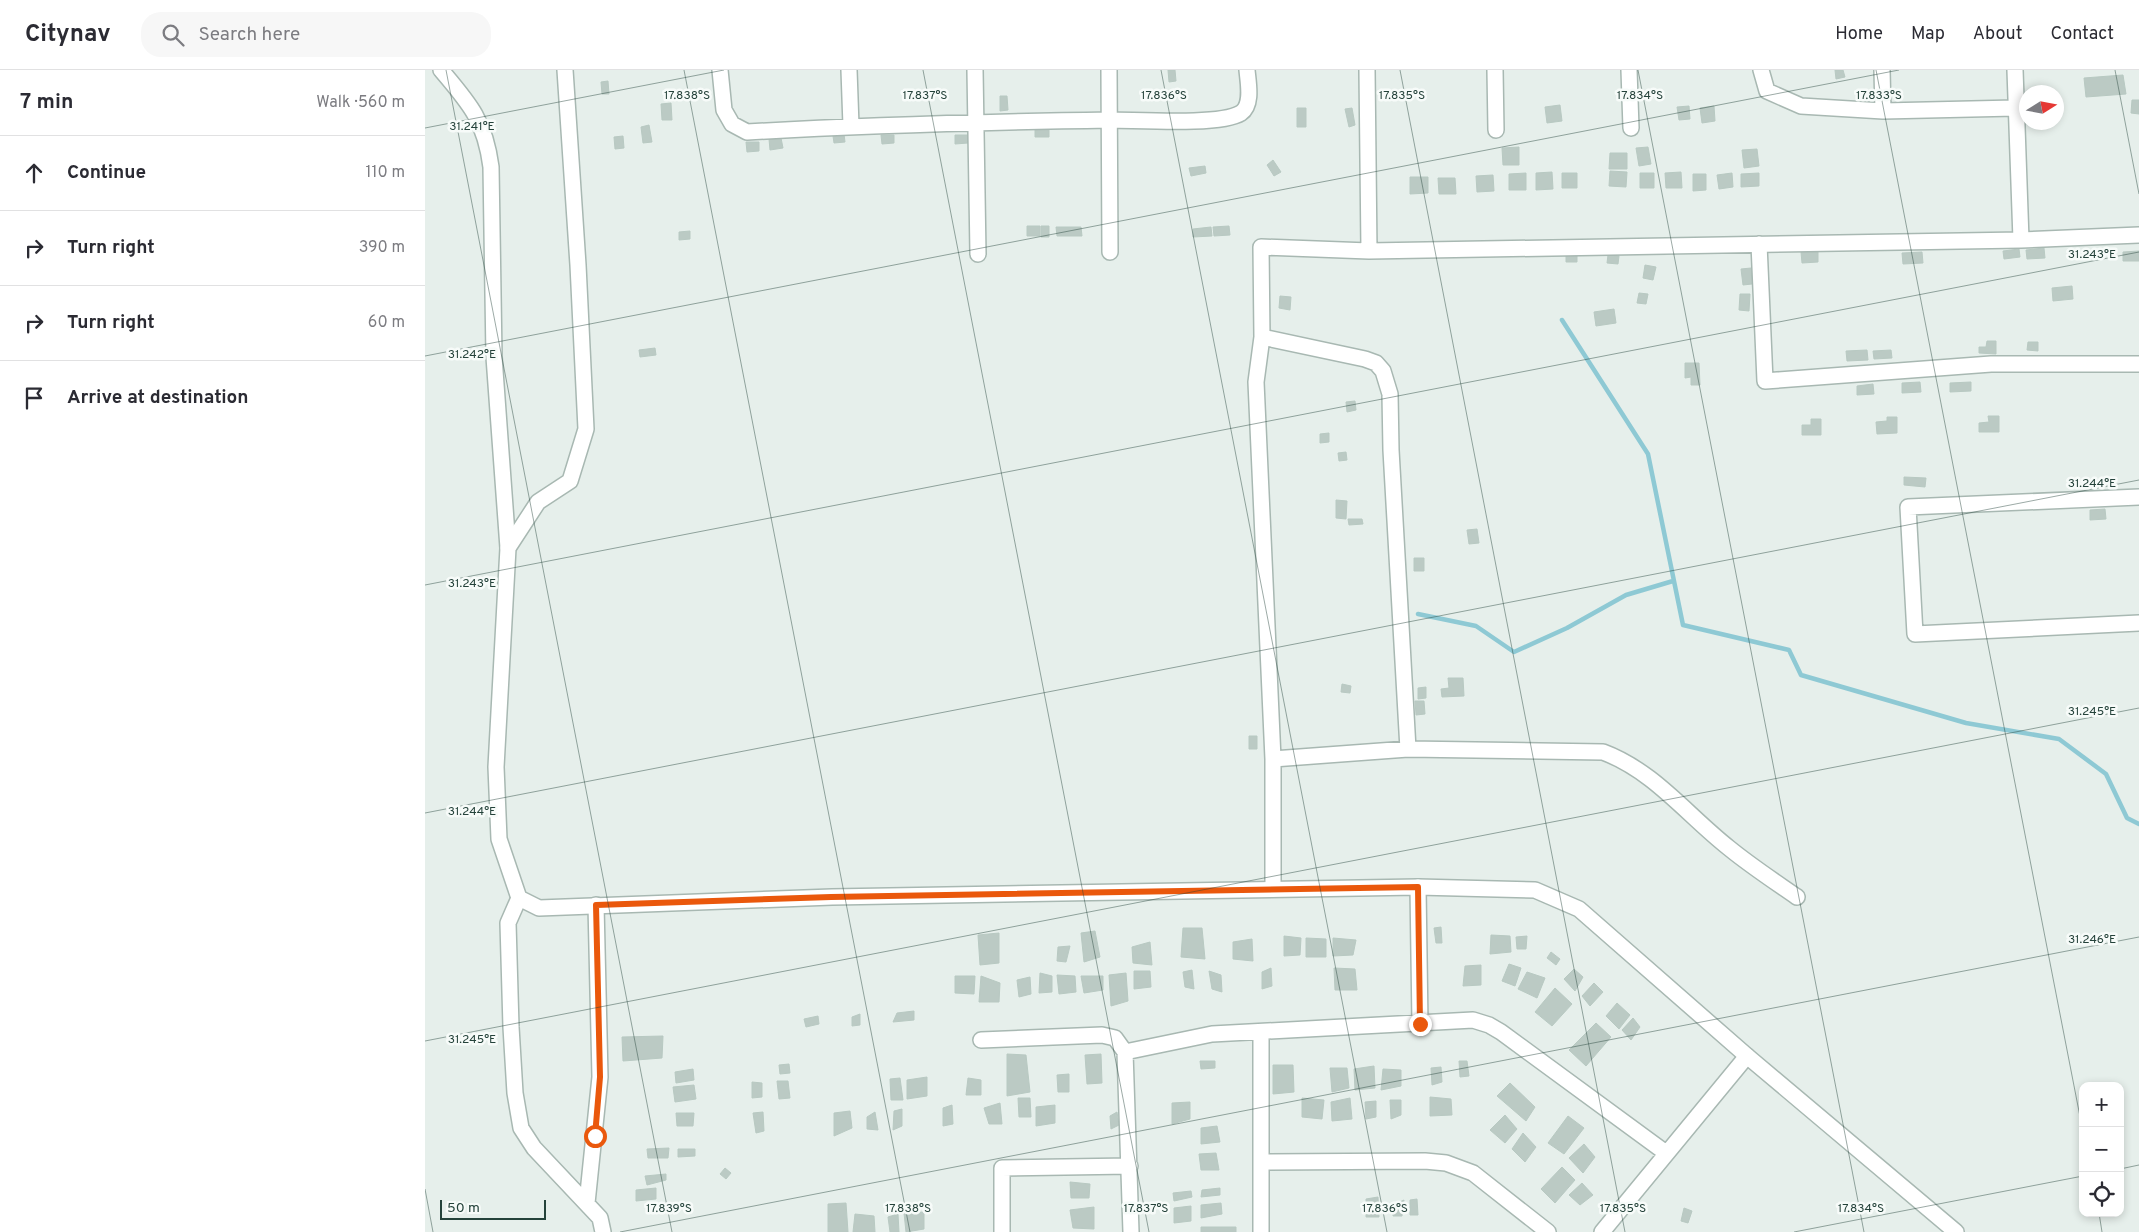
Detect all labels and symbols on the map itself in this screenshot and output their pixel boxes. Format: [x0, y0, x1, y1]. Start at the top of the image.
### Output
north arrow [2019, 85, 2064, 130]
text: 17.838°S [664, 88, 710, 104]
text: 17.837°S [903, 88, 948, 104]
text: 17.836°S [1141, 88, 1187, 104]
text: 17.835°S [1379, 88, 1425, 104]
text: 17.834°S [1617, 88, 1663, 104]
text: 17.833°S [1856, 88, 1902, 104]
text: 31.241°E [449, 119, 495, 135]
text: 31.243°E [2068, 247, 2116, 263]
text: 31.242°E [448, 347, 496, 363]
text: 31.244°E [2068, 476, 2116, 492]
text: 31.243°E [448, 576, 496, 592]
text: 31.245°E [2068, 704, 2116, 720]
text: 31.244°E [448, 804, 496, 820]
text: 31.246°E [2068, 932, 2116, 948]
route end [1409, 1013, 1432, 1036]
text: 31.245°E [448, 1032, 496, 1048]
route start [584, 1125, 607, 1148]
scale bar [440, 1197, 546, 1220]
text: 17.839°S [646, 1201, 692, 1217]
text: 17.838°S [885, 1201, 931, 1217]
text: 17.837°S [1124, 1201, 1169, 1217]
text: 17.836°S [1362, 1201, 1408, 1217]
text: 17.835°S [1600, 1201, 1646, 1217]
text: 17.834°S [1838, 1201, 1884, 1217]

